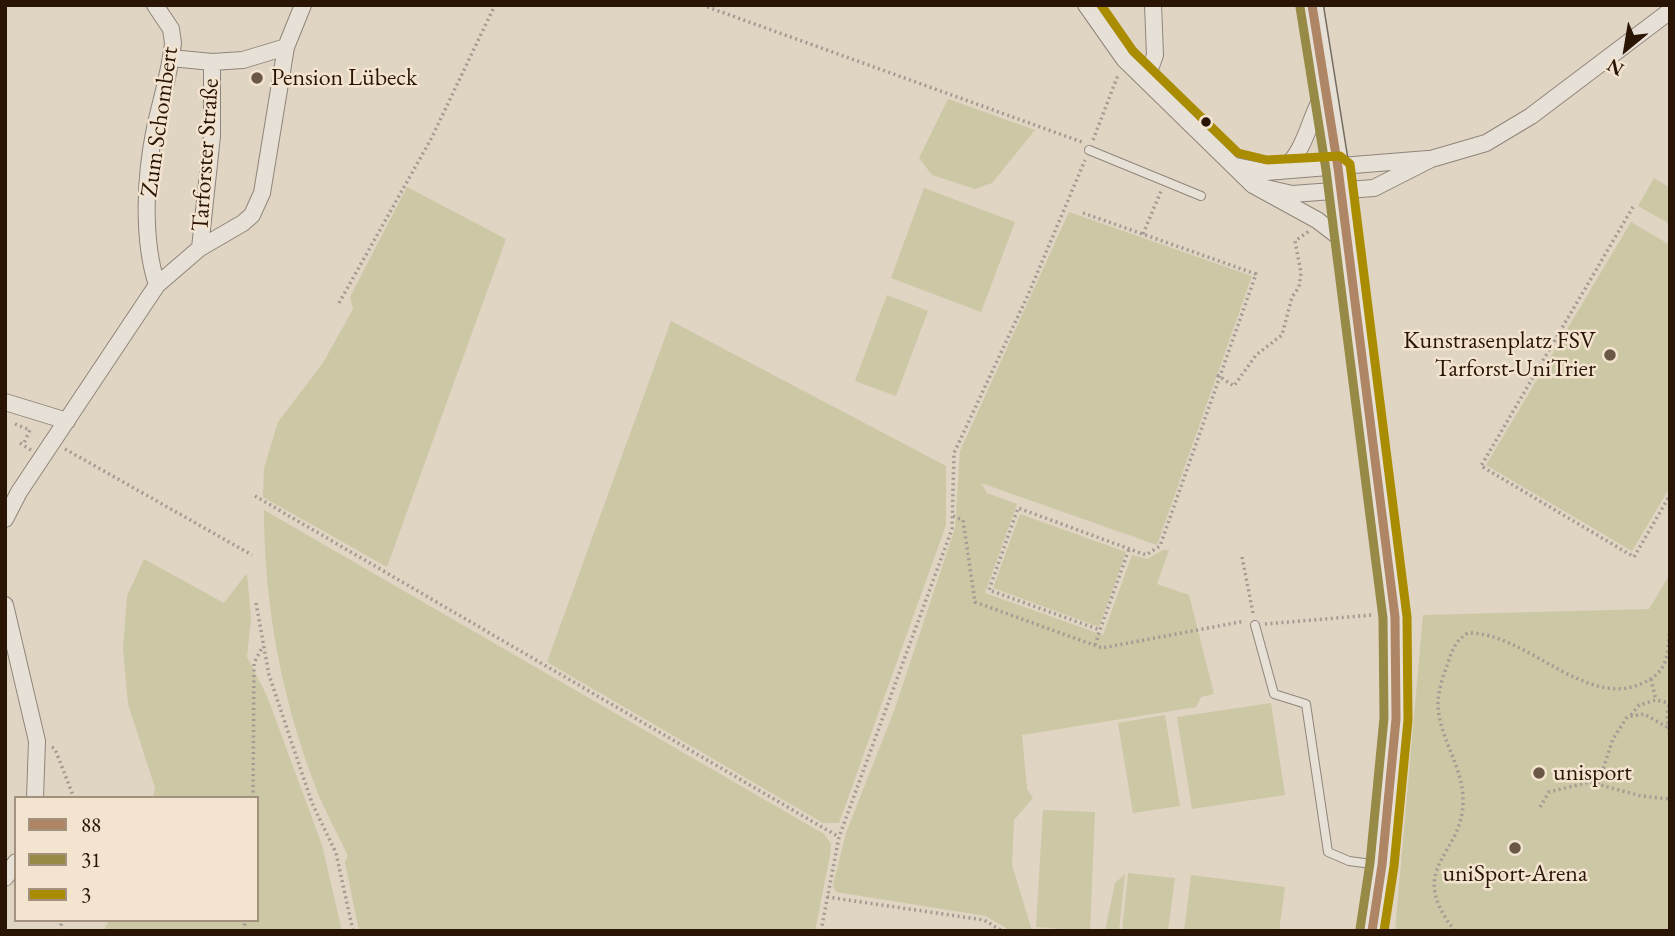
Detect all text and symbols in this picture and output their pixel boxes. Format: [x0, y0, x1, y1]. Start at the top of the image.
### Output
north arrow [1591, 14, 1661, 84]
street label: Zum Schombert [135, 45, 185, 199]
text: N [1602, 53, 1628, 82]
place label: Pension Lübeck [271, 64, 417, 92]
marker: Pension Lübeck [249, 70, 265, 86]
street label: Tarforster Straße [186, 78, 226, 232]
unlabelled marker [1199, 115, 1213, 129]
place label: Kunstrasenplatz FSV Tarforst-UniTrier [1403, 327, 1596, 383]
marker: Kunstrasenplatz FSV Tarforst-UniTrier [1602, 347, 1618, 363]
place label: unisport [1553, 759, 1632, 787]
marker: unisport [1531, 765, 1547, 781]
legend [14, 796, 259, 922]
text: 88 [81, 811, 101, 838]
marker: uniSport-Arena [1507, 840, 1523, 856]
text: 31 [81, 846, 101, 873]
place label: uniSport-Arena [1442, 860, 1588, 888]
text: 3 [81, 881, 91, 908]

